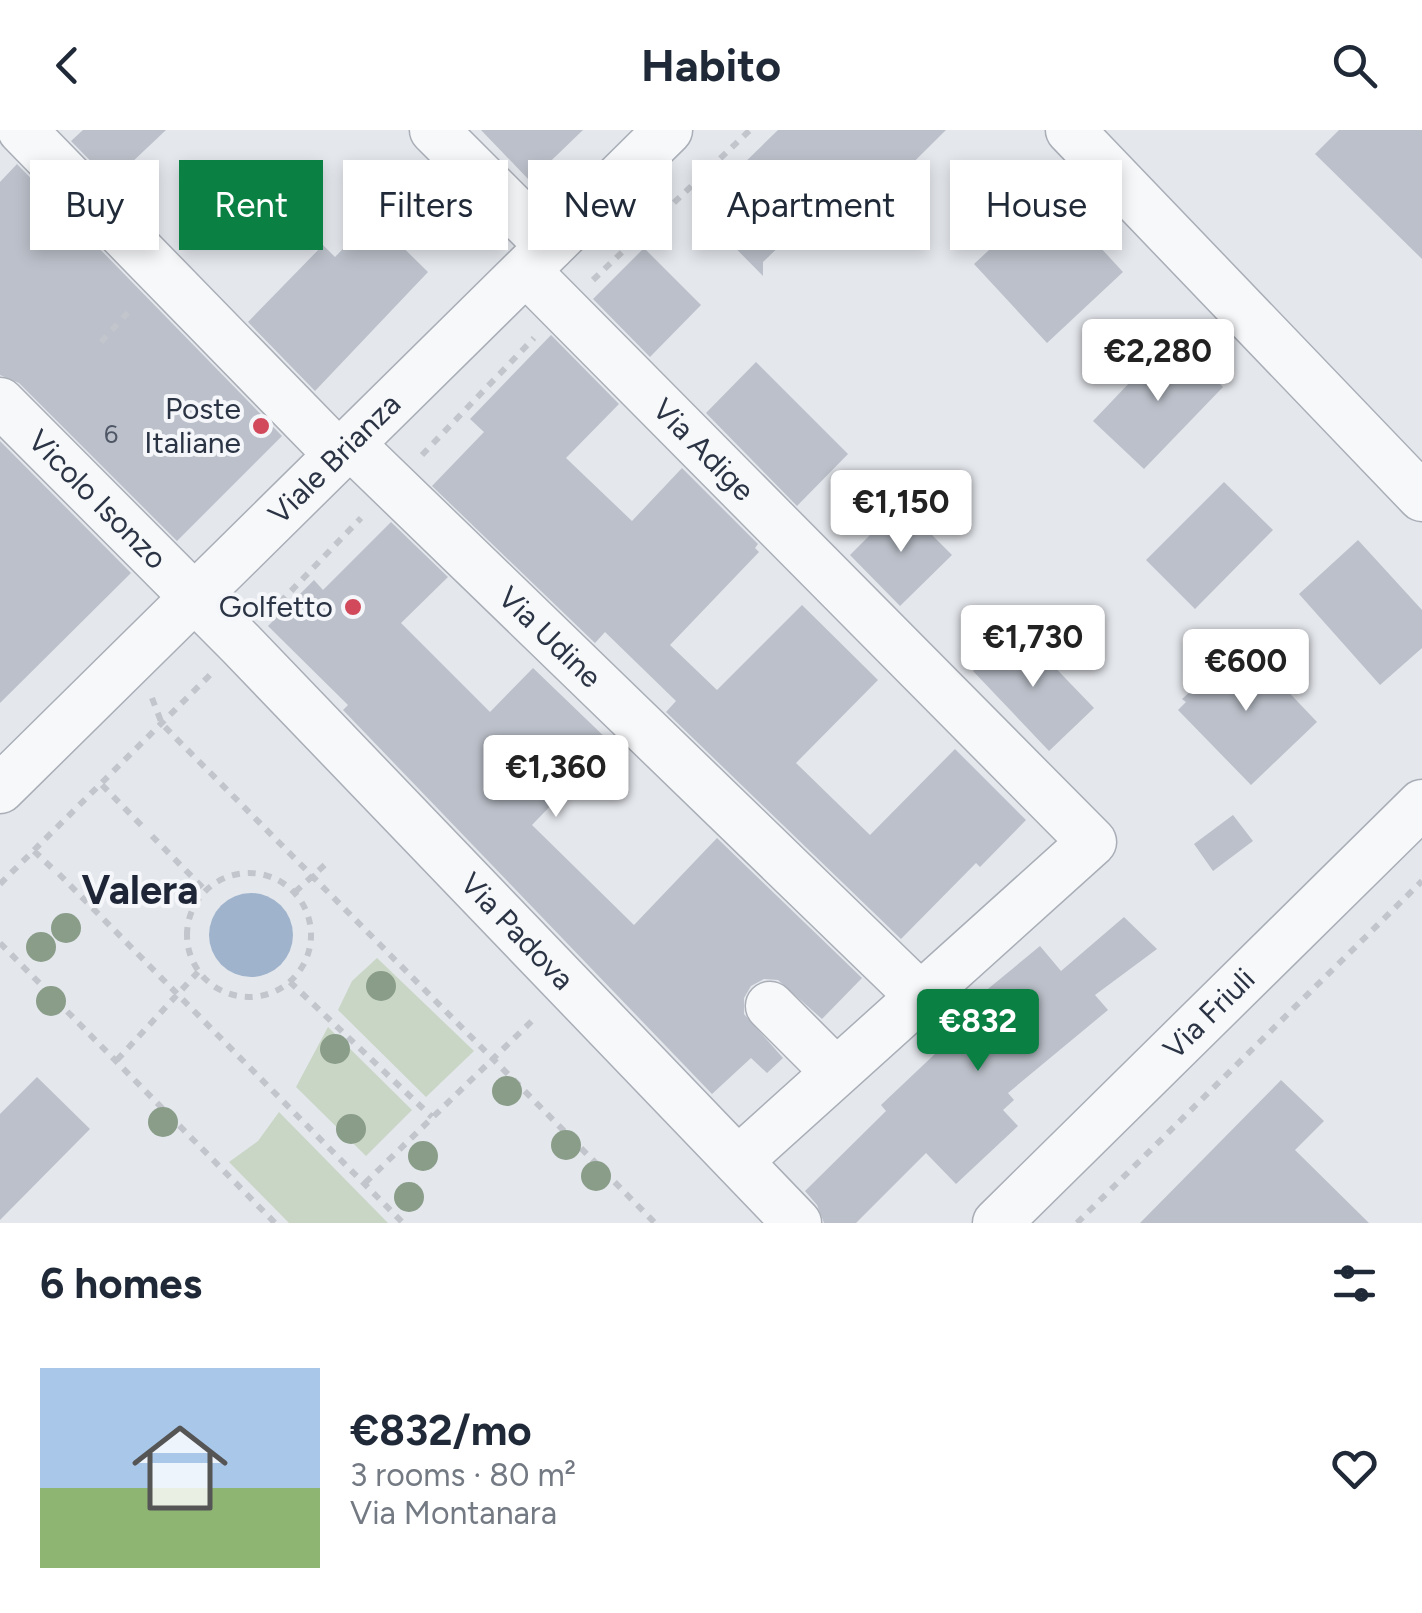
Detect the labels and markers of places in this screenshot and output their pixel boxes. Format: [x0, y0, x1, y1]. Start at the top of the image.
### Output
pin: €2,280 [1077, 319, 1239, 404]
place label: Poste Italiane [144, 390, 241, 461]
marker: Poste Italiane [250, 415, 272, 437]
pin: €1,150 [820, 470, 982, 555]
place label: Golfetto [219, 588, 333, 625]
marker: Golfetto [342, 596, 364, 618]
pin: €1,730 [952, 605, 1114, 690]
pin: €600 [1187, 629, 1305, 714]
pin: €1,360 [475, 735, 637, 820]
pin: €832 [919, 989, 1037, 1074]

